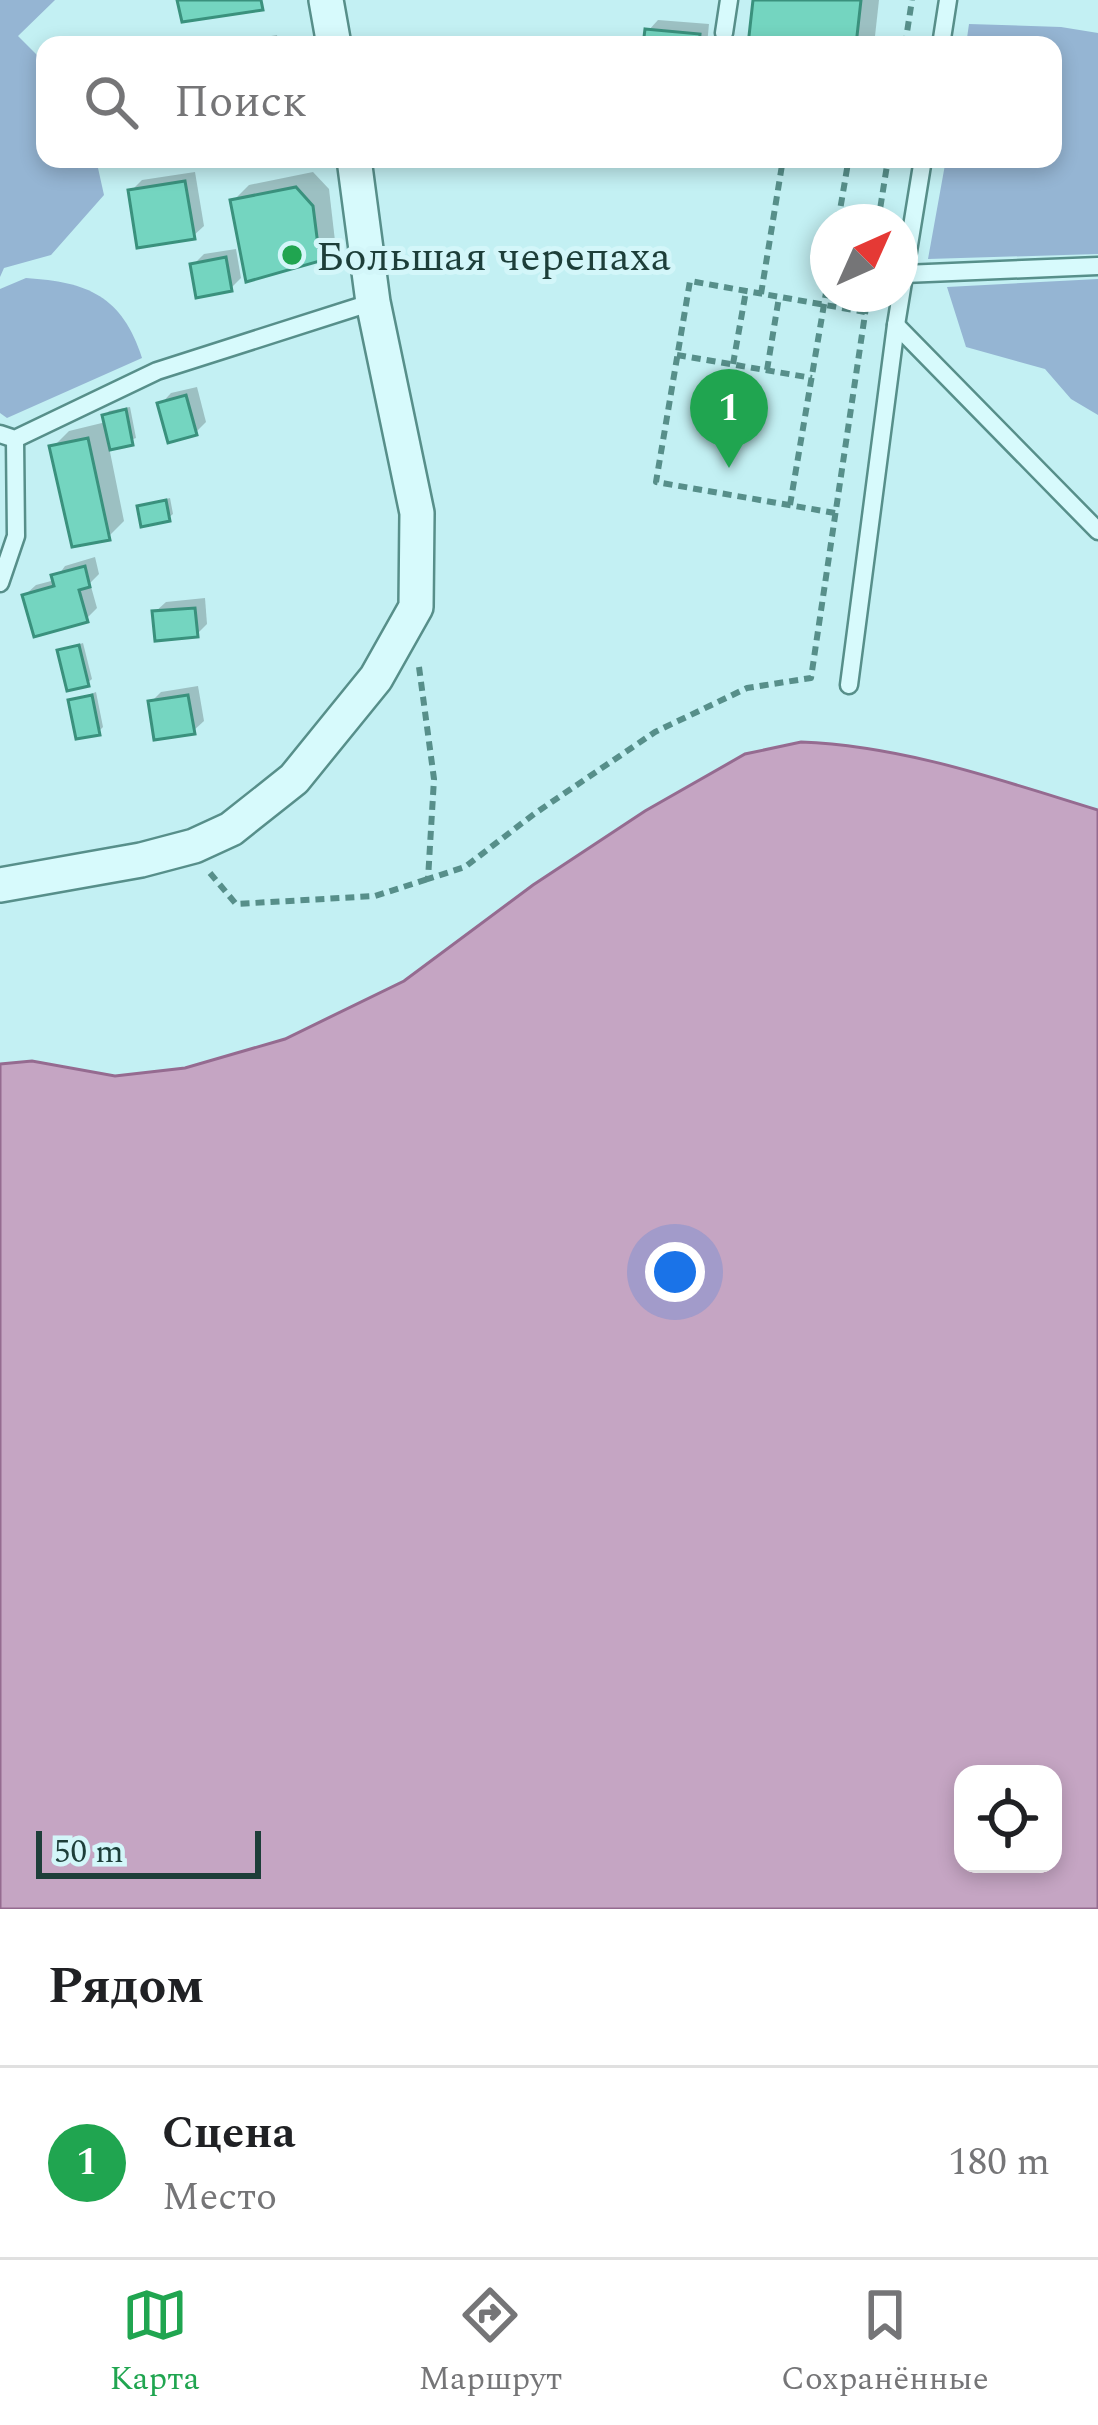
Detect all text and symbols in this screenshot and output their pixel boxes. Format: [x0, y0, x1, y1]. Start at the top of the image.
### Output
search box [36, 36, 1062, 168]
text: Поиск [174, 68, 307, 137]
icon: search [78, 69, 144, 135]
north arrow [810, 204, 918, 312]
place label: Большая черепаха [316, 226, 672, 289]
marker: Большая черепаха [279, 242, 305, 268]
pin: 1 [690, 369, 768, 468]
your location [645, 1242, 705, 1302]
map controls [954, 1765, 1062, 1873]
button: locate [954, 1765, 1062, 1873]
scale bar [36, 1825, 261, 1878]
text: 50 m [54, 1827, 124, 1877]
text: Рядом [48, 1948, 204, 2026]
text: Сцена [162, 2099, 296, 2168]
text: 1 [76, 2133, 98, 2192]
text: 180 m [948, 2133, 1050, 2192]
text: Место [162, 2168, 277, 2227]
tab: Карта [109, 2282, 200, 2404]
tab: Маршрут [418, 2282, 562, 2404]
tab: Сохранённые [781, 2282, 989, 2404]

